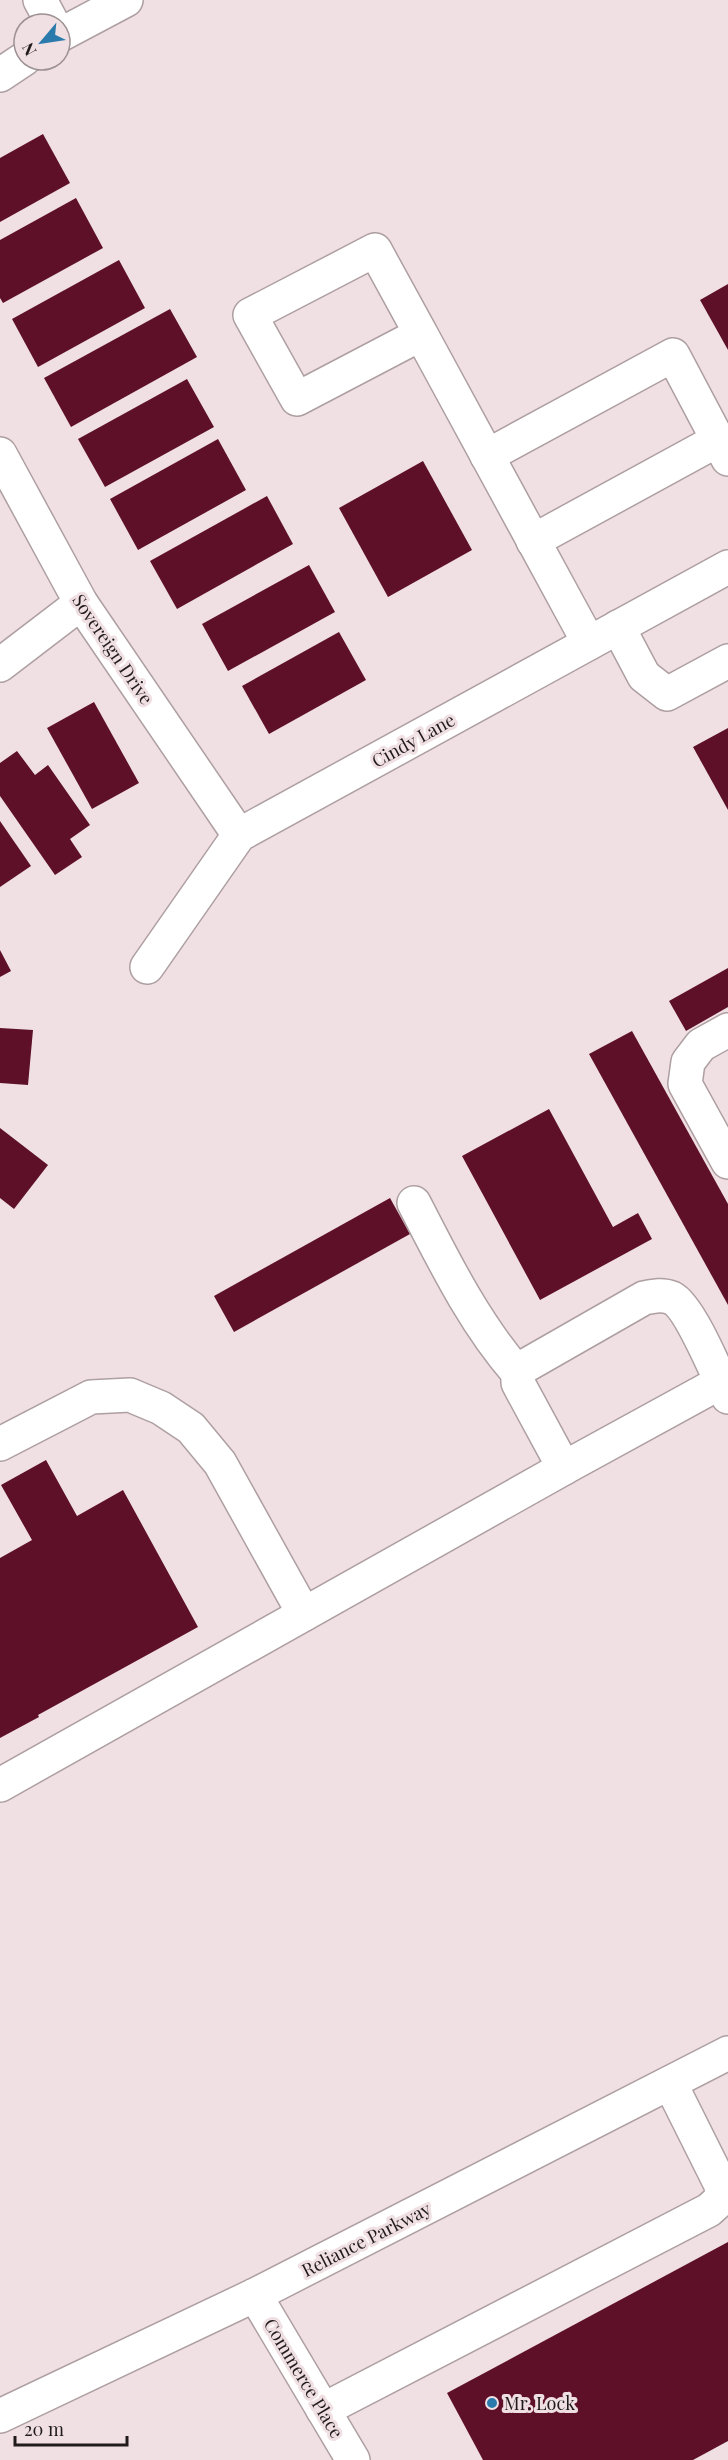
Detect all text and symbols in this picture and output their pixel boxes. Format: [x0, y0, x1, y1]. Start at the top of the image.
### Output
north arrow [12, 12, 72, 72]
text: N [16, 39, 40, 60]
street label: Sovereign Drive [67, 589, 159, 709]
street label: Cindy Lane [367, 707, 459, 773]
street label: Reliance Parkway [297, 2196, 435, 2282]
street label: Commerce Place [259, 2314, 349, 2442]
place label: Mr. Lock [504, 2391, 575, 2415]
marker: Mr. Lock [485, 2396, 499, 2410]
scale bar [15, 2409, 128, 2447]
text: 20 m [24, 2417, 64, 2441]

